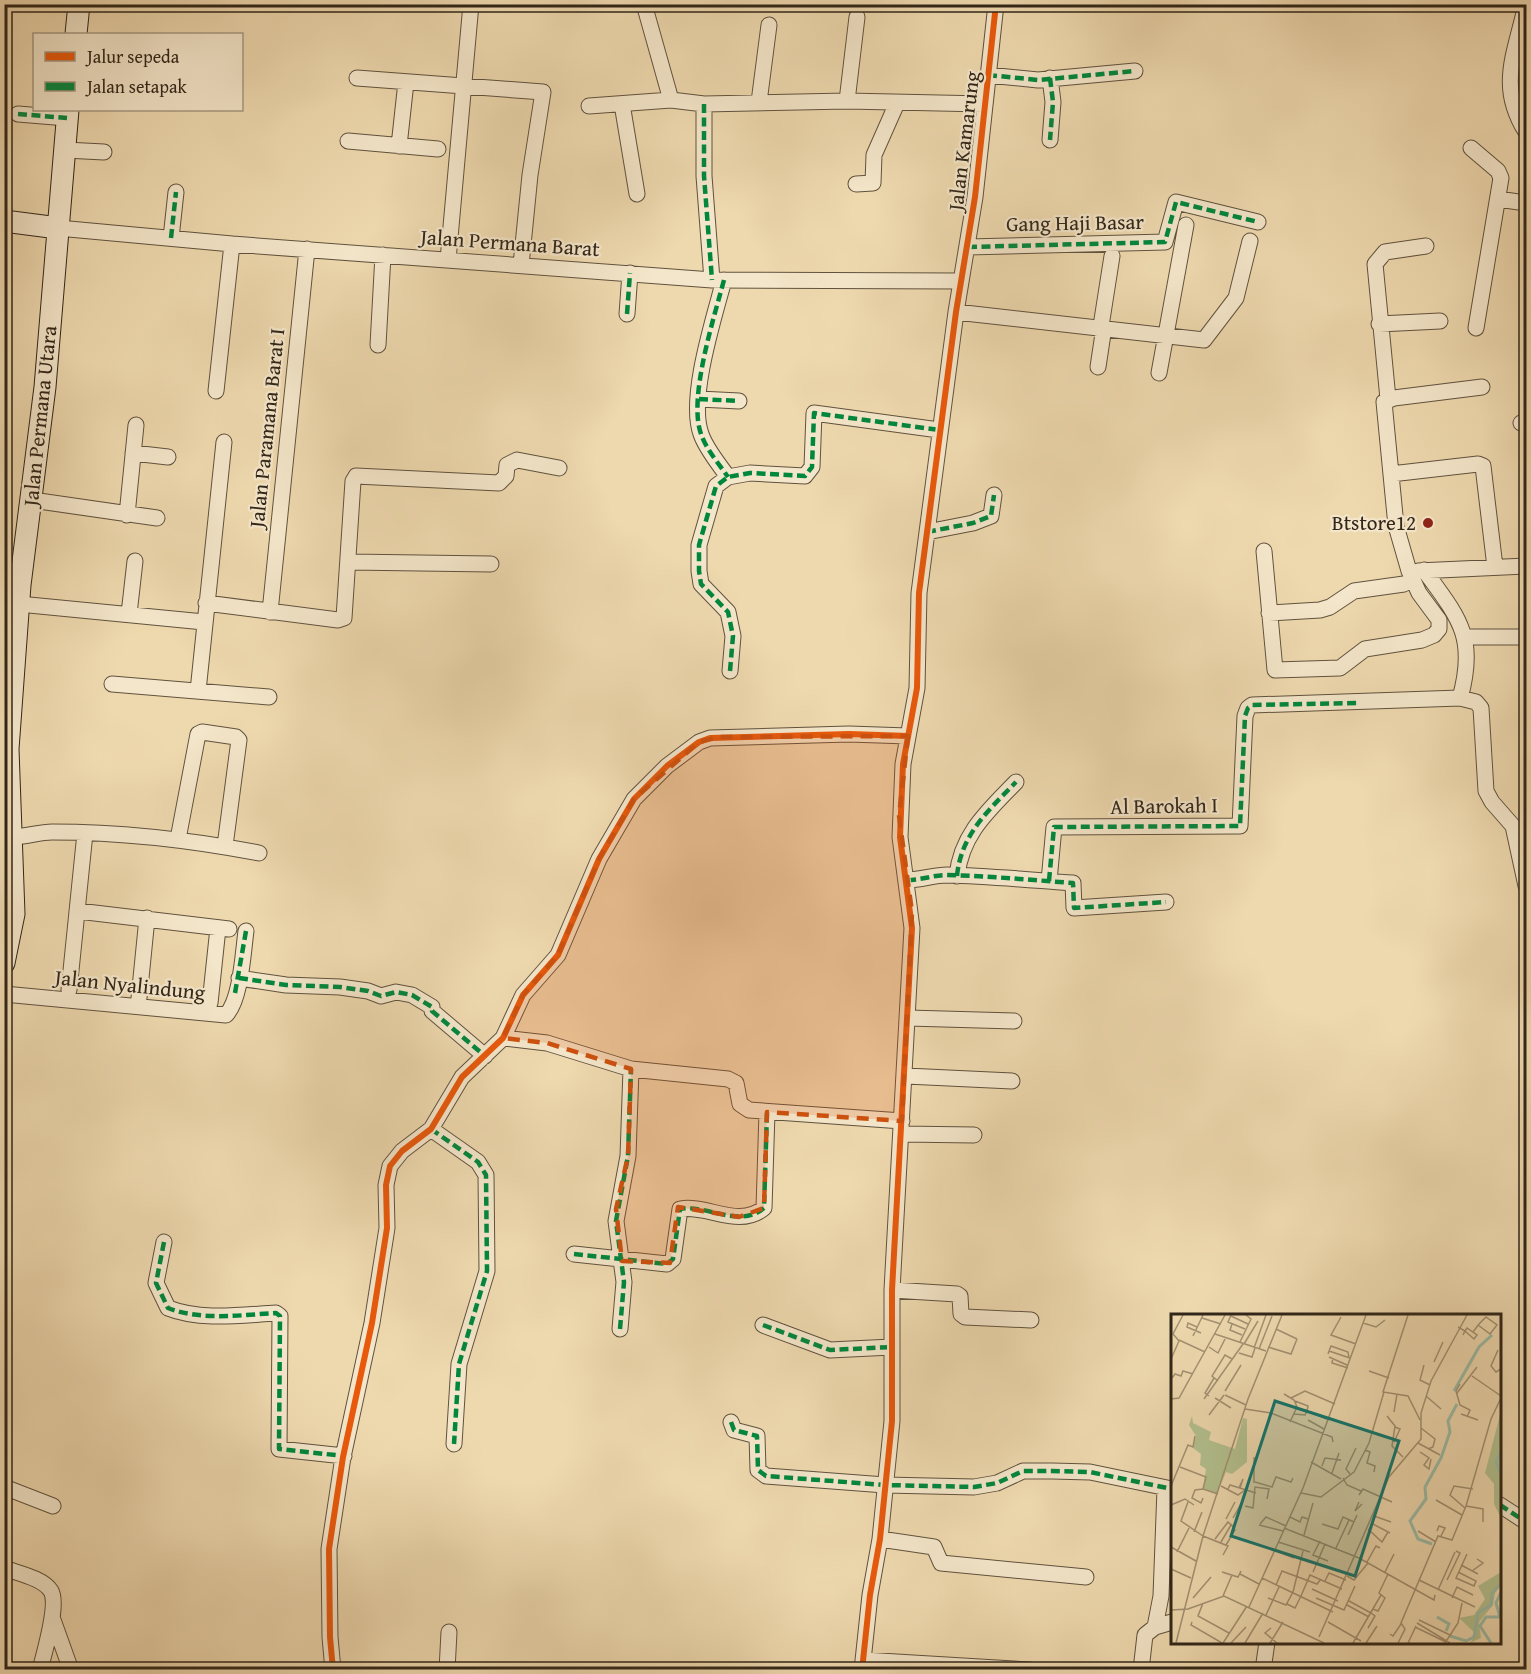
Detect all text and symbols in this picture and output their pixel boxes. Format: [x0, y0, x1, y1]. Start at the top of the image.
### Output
legend [33, 33, 243, 111]
text: Jalur sepeda [85, 43, 180, 70]
street label: Jalan Kamarung [939, 69, 988, 216]
text: Jalan setapak [85, 73, 187, 100]
street label: Gang Haji Basar [1006, 206, 1145, 239]
street label: Jalan Permana Barat [416, 221, 601, 264]
street label: Jalan Permana Utara [14, 324, 64, 511]
street label: Jalan Paramana Barat I [240, 327, 292, 532]
place label: Btstore12 [1332, 507, 1416, 538]
marker: Btstore12 [1421, 516, 1435, 530]
street label: Al Barokah I [1110, 789, 1218, 822]
street label: Jalan Nyalindung [50, 961, 207, 1008]
inset map [1171, 1314, 1501, 1644]

